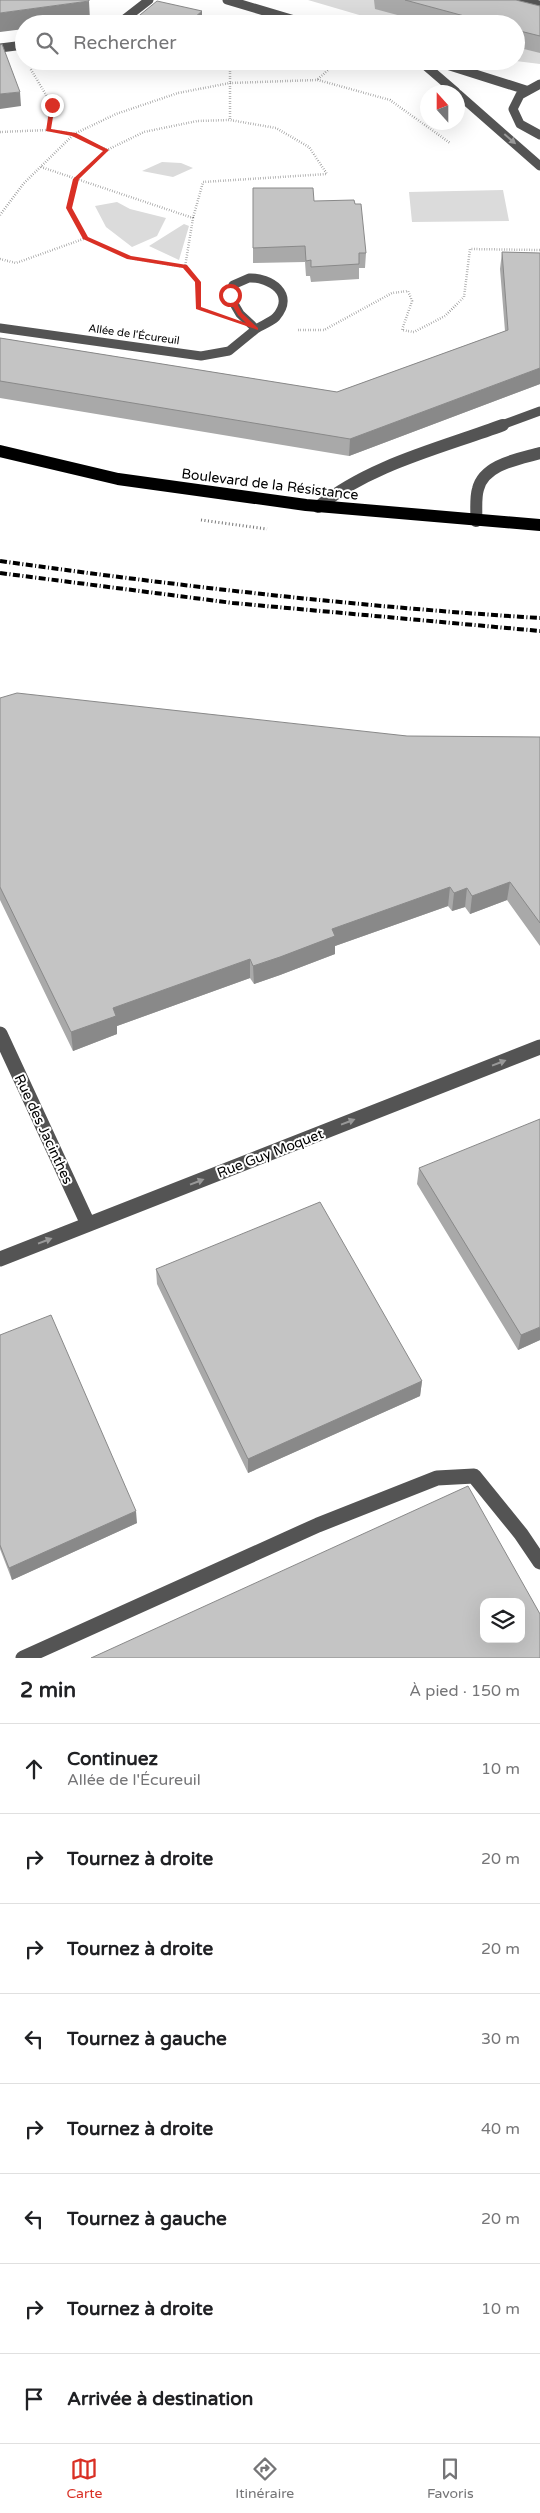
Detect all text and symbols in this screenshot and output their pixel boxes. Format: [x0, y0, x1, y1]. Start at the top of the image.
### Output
search box [15, 15, 525, 70]
icon: search [33, 29, 61, 57]
text: Rechercher [73, 32, 176, 54]
north arrow [420, 85, 465, 130]
route end [41, 94, 64, 117]
one-way arrow [503, 134, 516, 145]
route start [219, 284, 242, 307]
street label: Allée de l'Écureuil [87, 321, 181, 347]
street label: Boulevard de la Résistance [181, 465, 359, 504]
one-way arrow [492, 1059, 507, 1067]
street label: Rue des Jacinthes [11, 1072, 77, 1187]
one-way arrow [341, 1118, 355, 1126]
street label: Rue Guy Moquet [214, 1125, 326, 1182]
one-way arrow [190, 1178, 205, 1186]
one-way arrow [38, 1237, 53, 1244]
map controls [480, 1598, 525, 1643]
button: layers [480, 1598, 525, 1643]
text: 2 min [20, 1678, 76, 1703]
text: À pied · 150 m [409, 1681, 520, 1701]
text: Continuez [67, 1748, 158, 1770]
icon: ahead [20, 1755, 48, 1783]
text: 10 m [481, 1759, 520, 1779]
text: Allée de l'Écureuil [67, 1770, 201, 1790]
icon: right [20, 1845, 48, 1873]
text: Tournez à droite [67, 1848, 213, 1870]
text: 20 m [481, 1849, 520, 1869]
icon: right [20, 1935, 48, 1963]
text: Tournez à droite [67, 1938, 213, 1960]
text: 20 m [481, 1939, 520, 1959]
icon: left [20, 2025, 48, 2053]
text: Tournez à gauche [67, 2028, 227, 2050]
text: 30 m [481, 2029, 520, 2049]
icon: right [20, 2115, 48, 2143]
text: Tournez à droite [67, 2118, 213, 2140]
text: 40 m [481, 2119, 520, 2139]
icon: left [20, 2205, 48, 2233]
text: Tournez à gauche [67, 2208, 227, 2230]
text: 20 m [481, 2209, 520, 2229]
icon: right [20, 2295, 48, 2323]
text: Tournez à droite [67, 2298, 213, 2320]
text: 10 m [481, 2299, 520, 2319]
icon: arrive [20, 2385, 48, 2413]
text: Arrivée à destination [67, 2388, 253, 2410]
tab: Carte [66, 2455, 103, 2502]
tab: Itinéraire [235, 2455, 294, 2502]
tab: Favoris [427, 2455, 474, 2502]

